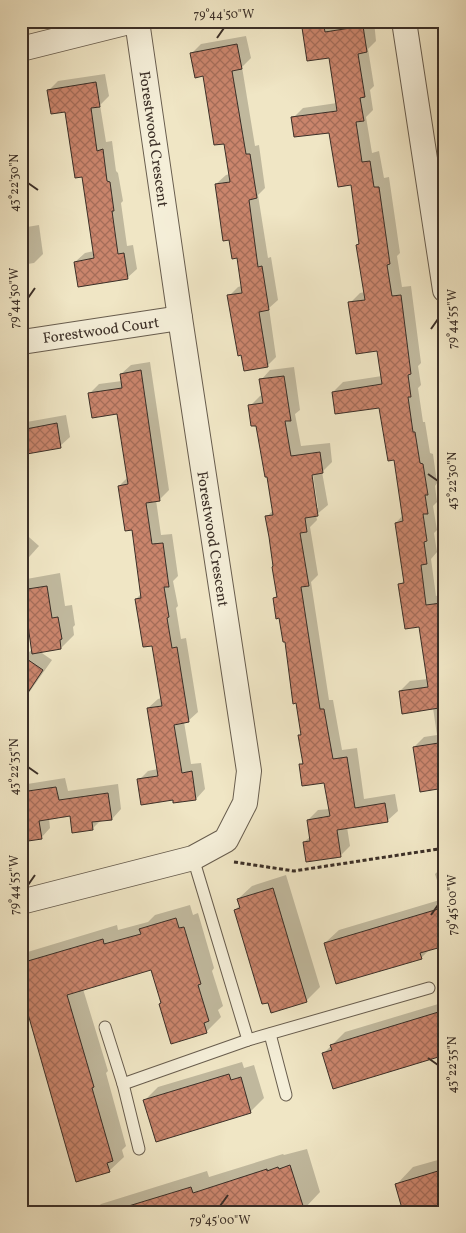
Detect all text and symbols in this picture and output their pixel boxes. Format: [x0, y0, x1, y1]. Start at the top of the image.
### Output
text: 79°44'50"W [194, 7, 254, 23]
street label: Forestwood Crescent [133, 70, 172, 209]
text: 43°22'30"N [7, 154, 23, 212]
text: 79°44'50"W [7, 268, 23, 328]
text: 79°44'55"W [445, 289, 461, 349]
street label: Forestwood Court [42, 313, 161, 350]
text: 43°22'30"N [445, 452, 461, 510]
street label: Forestwood Crescent [190, 470, 233, 609]
text: 43°22'35"N [7, 738, 23, 796]
text: 79°44'55"W [7, 855, 23, 915]
text: 79°45'00"W [445, 874, 461, 936]
text: 43°22'35"N [445, 1036, 461, 1094]
text: 79°45'00"W [189, 1213, 251, 1229]

